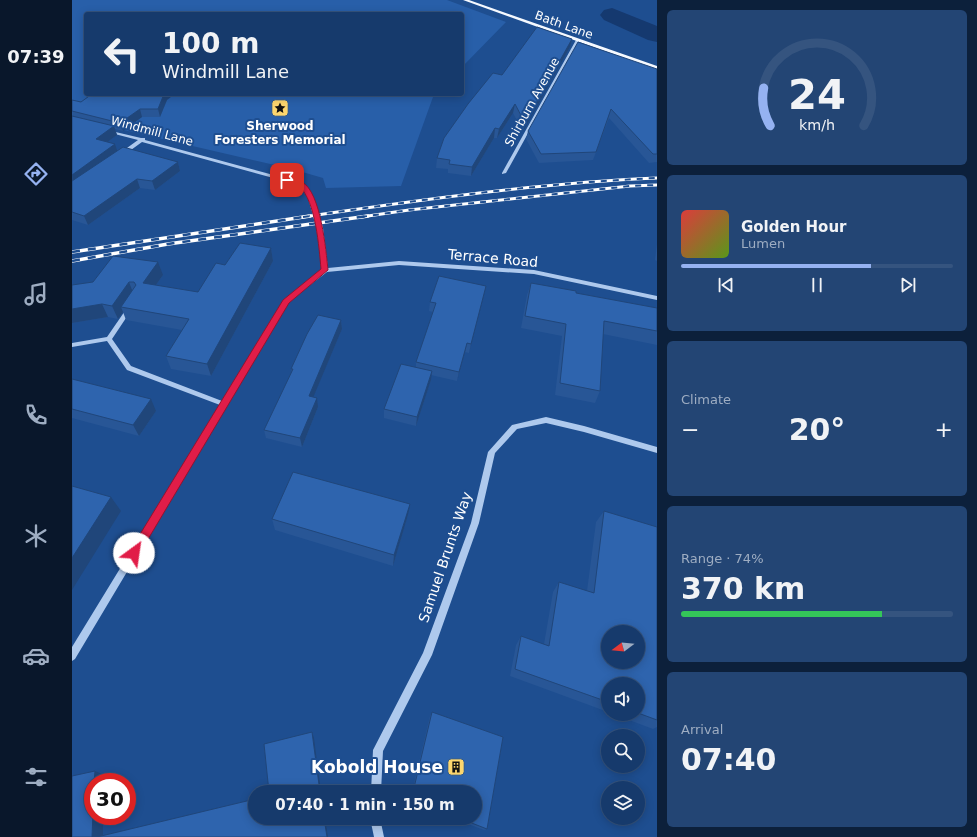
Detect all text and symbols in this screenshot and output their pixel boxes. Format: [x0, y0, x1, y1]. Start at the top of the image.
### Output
street label: Bath Lane [533, 8, 595, 42]
text: 100 m [162, 27, 259, 60]
icon: left [96, 28, 148, 80]
text: 07:39 [7, 46, 65, 67]
street label: Shirburn Avenue [502, 55, 562, 149]
text: Windmill Lane [162, 61, 289, 82]
text: 24 [788, 70, 846, 119]
place icon: Sherwood Foresters Memorial [270, 98, 290, 118]
street label: Windmill Lane [109, 113, 195, 149]
text: km/h [799, 116, 835, 132]
place label: Sherwood Foresters Memorial [214, 119, 346, 147]
icon: directions [22, 160, 50, 188]
pin [270, 163, 304, 197]
icon: arrive [276, 169, 298, 191]
text: Golden Hour [741, 218, 847, 236]
text: Lumen [741, 236, 785, 251]
street label: Terrace Road [446, 246, 539, 270]
icon: previous [715, 274, 737, 296]
icon: pause [806, 274, 828, 296]
icon: next [897, 274, 919, 296]
icon: music [22, 280, 50, 308]
text: Climate [681, 392, 731, 407]
icon: phone [22, 401, 50, 429]
text: 20° [789, 412, 845, 447]
text: − [681, 417, 699, 442]
text: + [935, 417, 953, 442]
street label: Samuel Brunts Way [415, 490, 475, 624]
icon: climate [22, 522, 50, 550]
position arrow [113, 532, 155, 574]
text: Range · 74% [681, 551, 764, 566]
text: 370 km [681, 571, 805, 606]
north arrow [601, 625, 645, 669]
map controls [601, 625, 645, 825]
icon: car [22, 642, 50, 670]
button: sound [601, 677, 645, 721]
text: Arrival [681, 722, 723, 737]
button: search [601, 729, 645, 773]
text: 07:40 [681, 742, 777, 777]
place label: Kobold House [311, 757, 443, 777]
building icon: Kobold House [446, 757, 466, 777]
icon: filters [22, 763, 50, 791]
speed limit sign: 30 [84, 773, 136, 825]
button: layers [601, 781, 645, 825]
text: 07:40 · 1 min · 150 m [275, 796, 455, 814]

